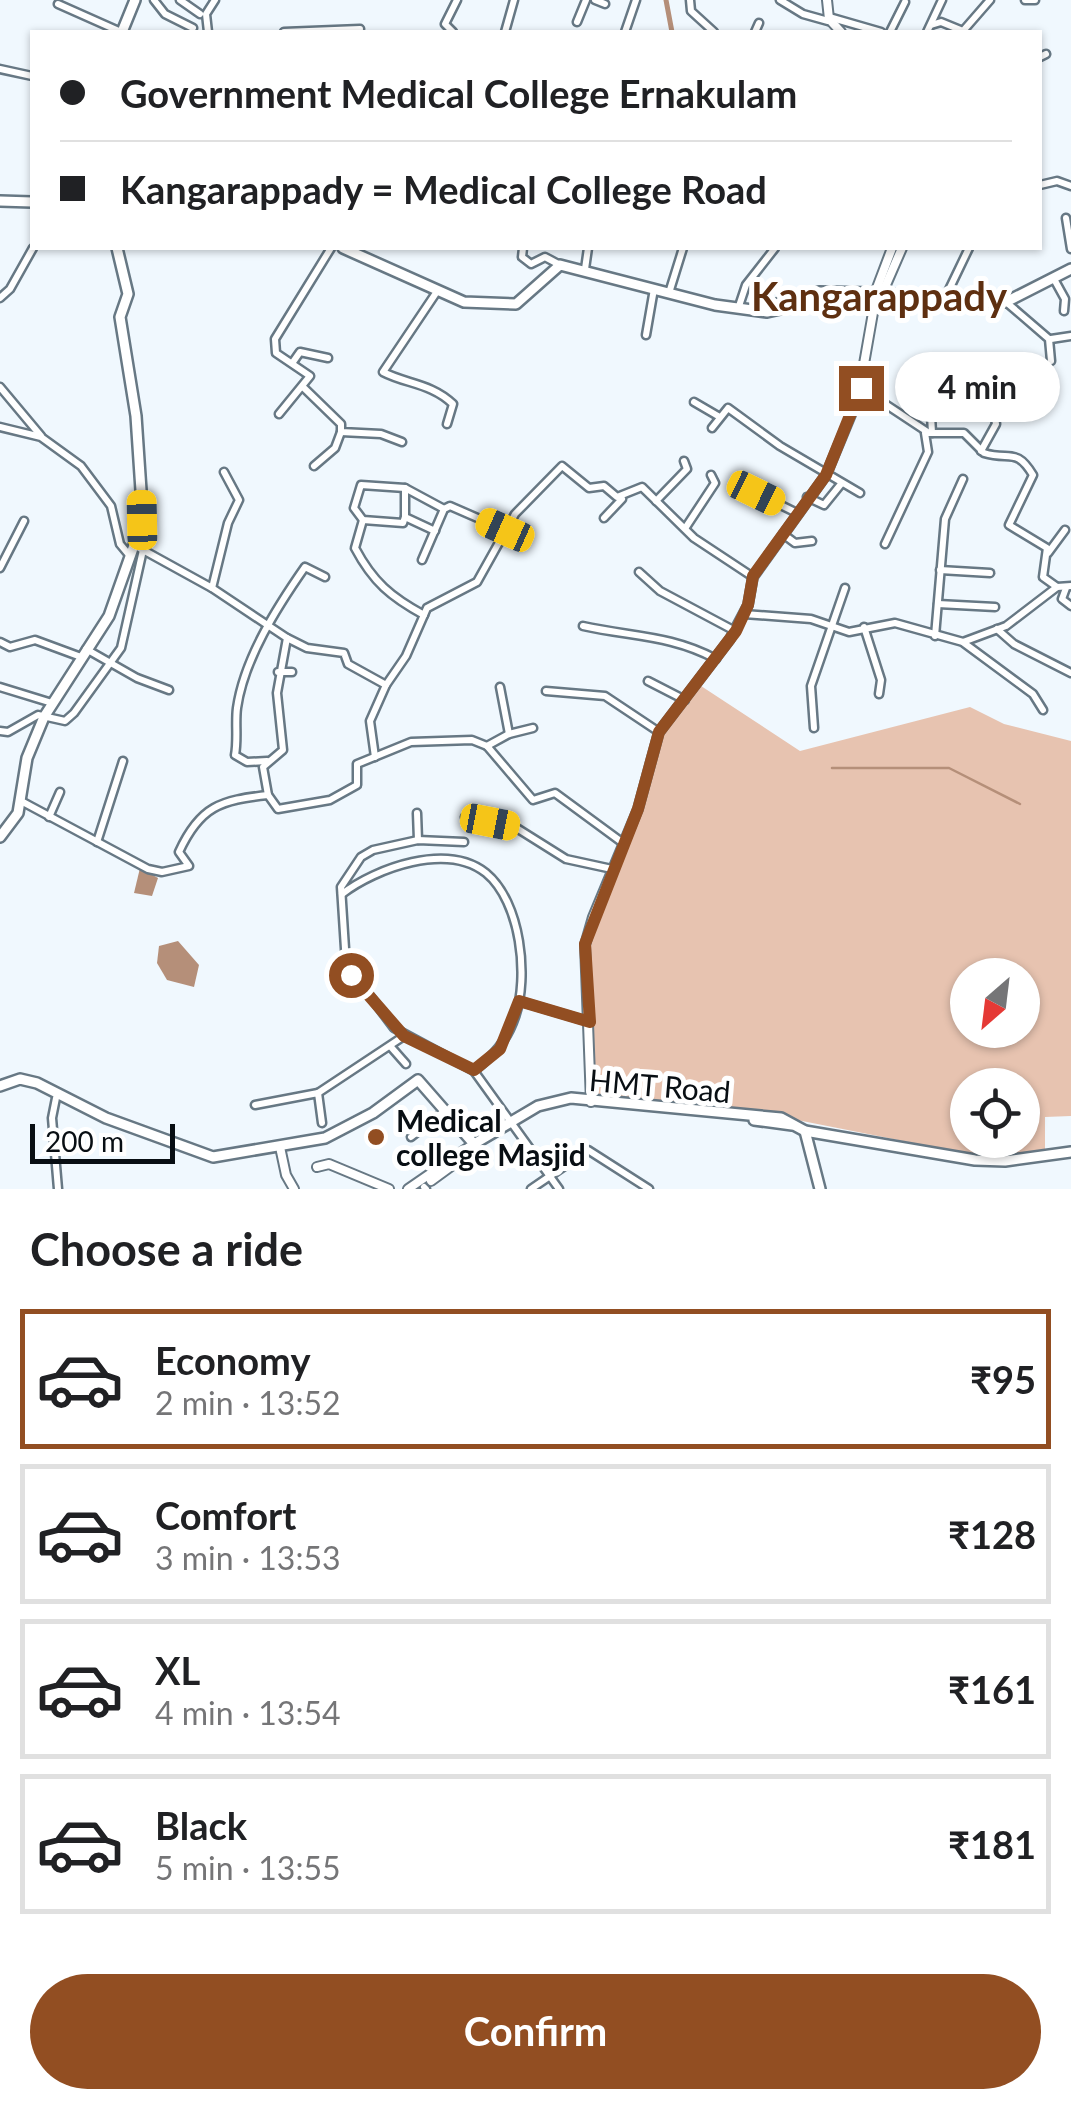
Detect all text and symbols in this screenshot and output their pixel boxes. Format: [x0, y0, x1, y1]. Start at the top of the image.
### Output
text: Government Medical College Ernakulam [120, 70, 797, 116]
text: Kangarappady = Medical College Road [120, 166, 767, 212]
district label: Kangarappady [751, 272, 1008, 320]
callout: 4 min [896, 353, 1061, 423]
route end [839, 366, 884, 411]
text: 4 min [938, 367, 1017, 406]
car [722, 466, 790, 520]
car [126, 490, 158, 550]
car [471, 504, 539, 556]
car [458, 802, 522, 842]
route start [329, 953, 374, 998]
north arrow [950, 958, 1040, 1048]
map controls [950, 958, 1040, 1158]
street label: HMT Road [588, 1061, 732, 1109]
button: locate [950, 1068, 1040, 1158]
place label: Medical college Masjid [396, 1102, 586, 1172]
scale bar [30, 1119, 175, 1164]
text: 200 m [45, 1124, 124, 1158]
marker: Medical college Masjid [365, 1126, 387, 1148]
text: Choose a ride [30, 1222, 303, 1276]
icon: car [35, 1334, 125, 1424]
text: Economy [155, 1337, 310, 1383]
text: ₹95 [970, 1356, 1036, 1402]
text: 2 min · 13:52 [155, 1383, 341, 1422]
icon: car [35, 1489, 125, 1579]
text: Comfort [155, 1492, 296, 1538]
text: ₹128 [948, 1511, 1036, 1557]
text: 3 min · 13:53 [155, 1538, 341, 1577]
icon: car [35, 1644, 125, 1734]
text: XL [155, 1647, 200, 1693]
text: ₹161 [948, 1666, 1036, 1712]
text: 4 min · 13:54 [155, 1693, 341, 1732]
icon: car [35, 1799, 125, 1889]
text: Black [155, 1802, 247, 1848]
text: ₹181 [948, 1821, 1036, 1867]
text: 5 min · 13:55 [155, 1848, 341, 1887]
button: Confirm [30, 1974, 1041, 2089]

